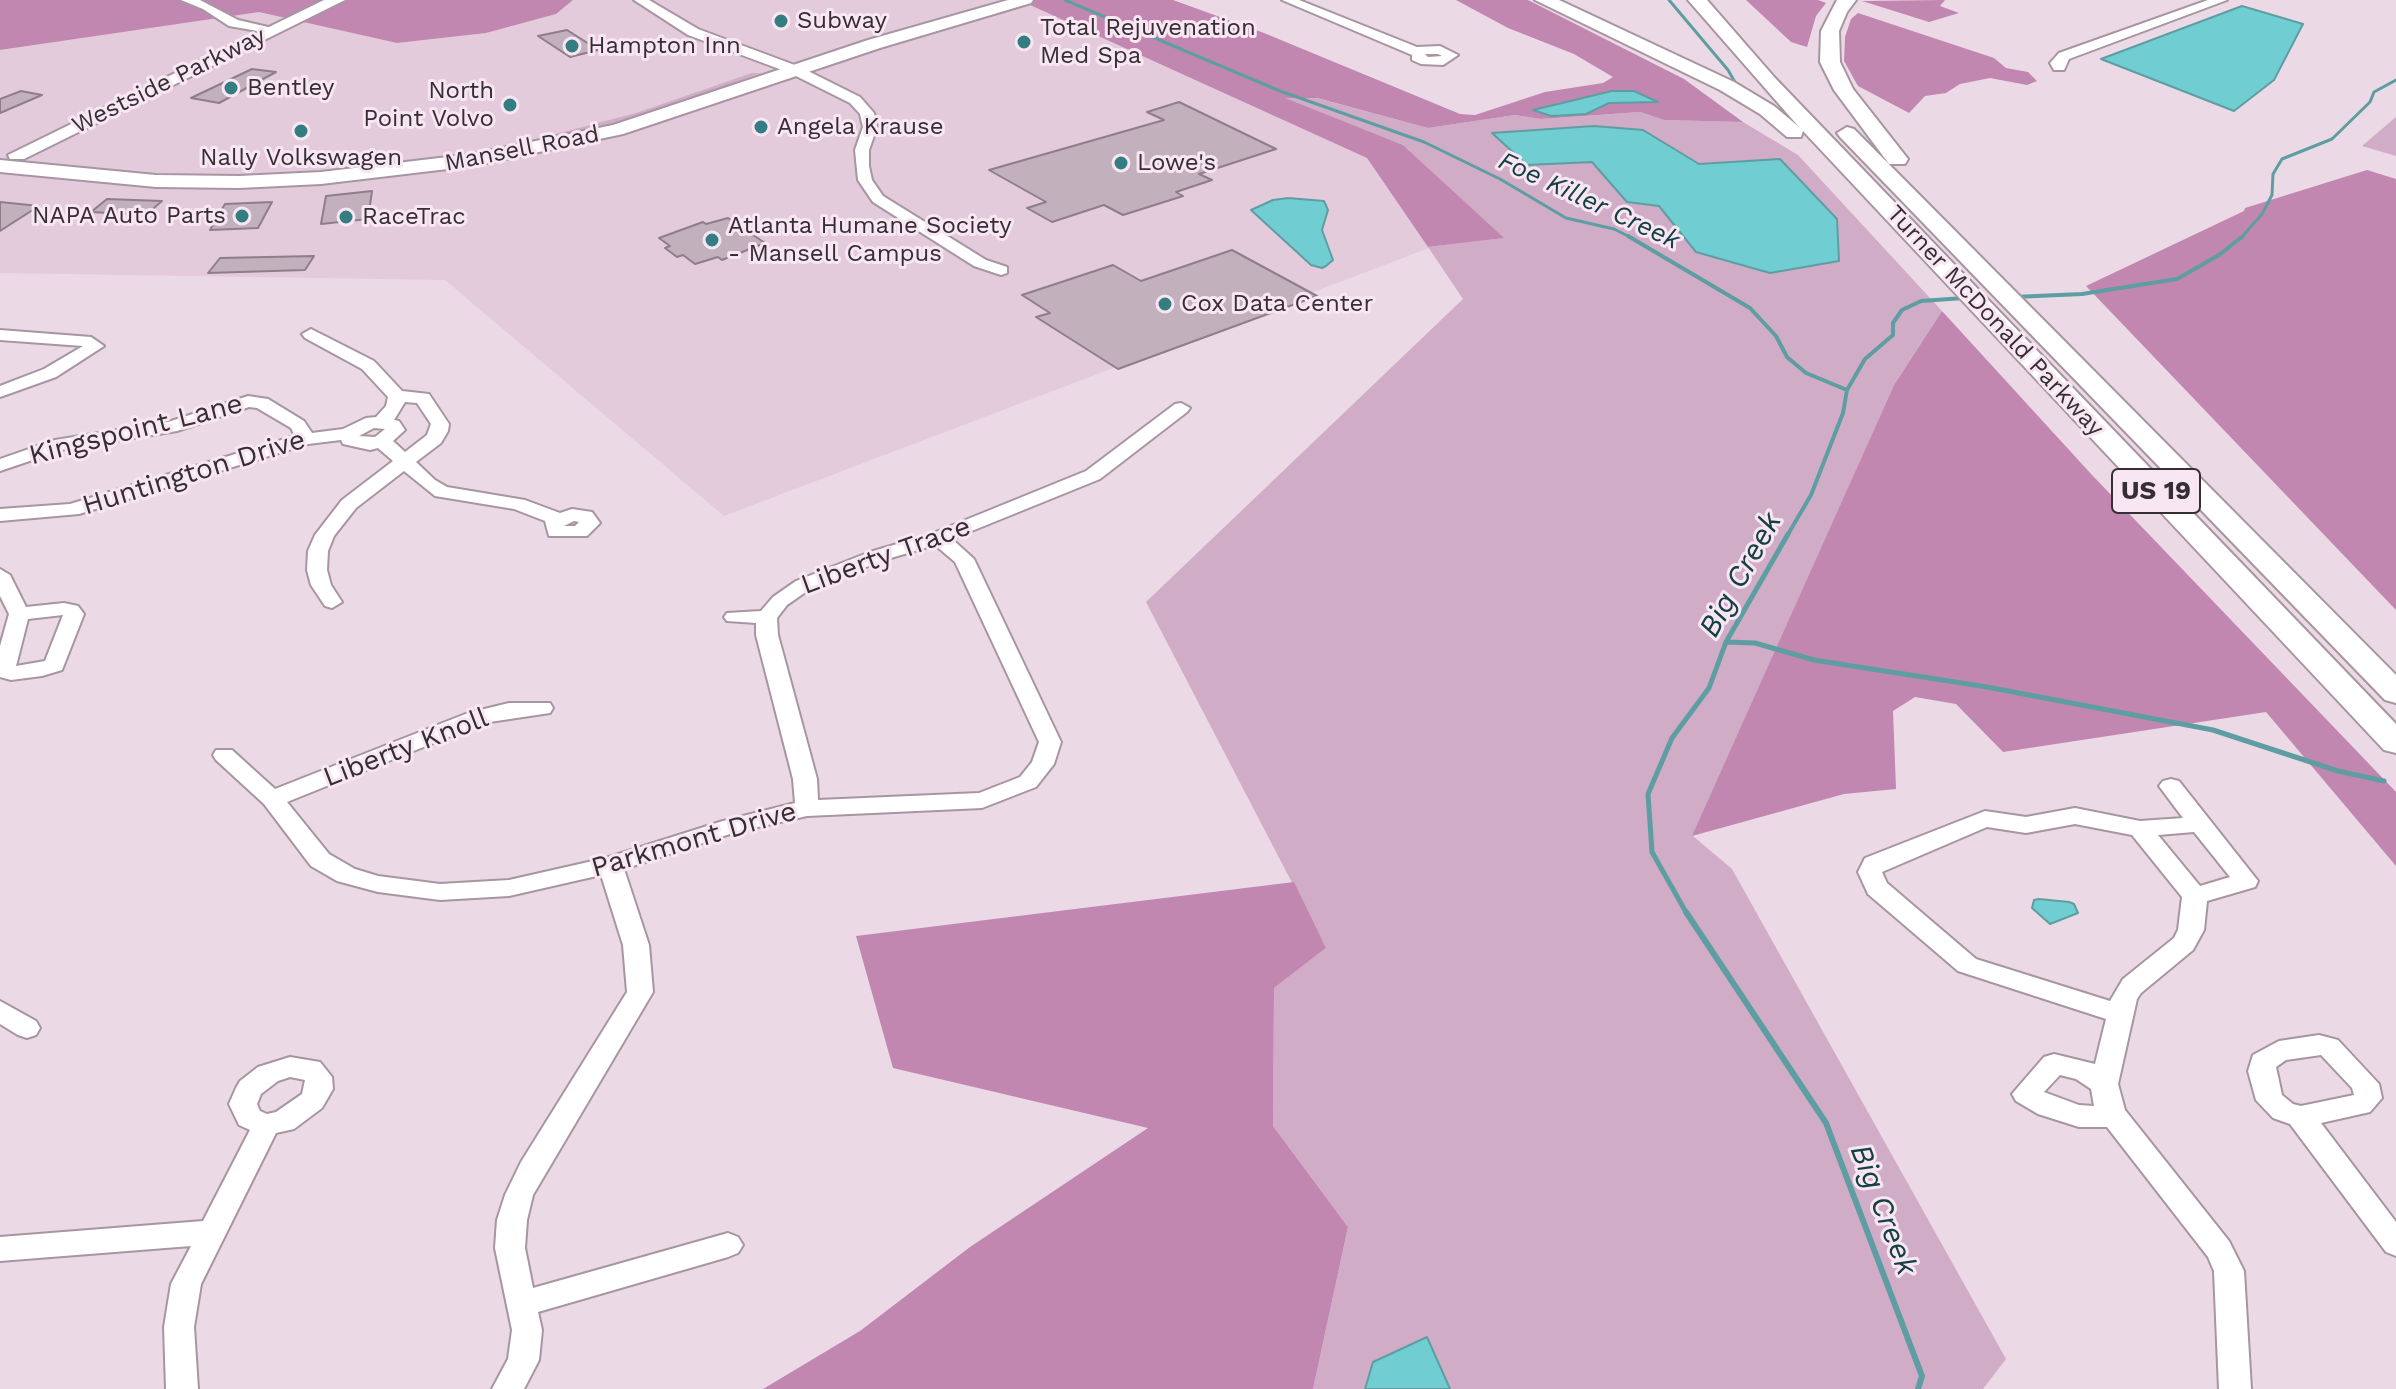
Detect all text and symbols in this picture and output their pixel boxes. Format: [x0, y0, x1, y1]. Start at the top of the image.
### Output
place label: Subway [797, 7, 887, 35]
marker: Subway [772, 12, 790, 30]
place label: Total Rejuvenation Med Spa [1040, 14, 1256, 70]
street label: Westside Parkway [68, 22, 270, 140]
place label: Hampton Inn [588, 32, 741, 60]
marker: Total Rejuvenation Med Spa [1015, 33, 1033, 51]
marker: Hampton Inn [563, 37, 581, 55]
place label: Bentley [247, 74, 334, 102]
place label: North Point Volvo [363, 77, 494, 133]
marker: Bentley [222, 79, 240, 97]
marker: North Point Volvo [501, 96, 519, 114]
place label: Angela Krause [777, 113, 944, 141]
marker: Angela Krause [752, 118, 770, 136]
street label: Mansell Road [442, 120, 602, 178]
marker: Nally Volkswagen [292, 122, 310, 140]
place label: Nally Volkswagen [200, 144, 402, 172]
water label: Foe Killer Creek [1493, 145, 1685, 257]
place label: Lowe's [1137, 149, 1216, 177]
marker: Lowe's [1112, 154, 1130, 172]
street label: Turner McDonald Parkway [1880, 200, 2110, 442]
place label: NAPA Auto Parts [32, 202, 226, 230]
place label: RaceTrac [362, 203, 466, 231]
marker: NAPA Auto Parts [233, 207, 251, 225]
marker: RaceTrac [337, 208, 355, 226]
place label: Atlanta Humane Society - Mansell Campus [728, 212, 1012, 268]
marker: Atlanta Humane Society - Mansell Campus [703, 231, 721, 249]
place label: Cox Data Center [1181, 290, 1373, 318]
marker: Cox Data Center [1156, 295, 1174, 313]
street label: Kingspoint Lane [26, 387, 246, 473]
street label: Huntington Drive [79, 423, 309, 523]
road number: US 19 [2112, 469, 2200, 513]
water label: Big Creek [1692, 506, 1790, 644]
street label: Liberty Trace [797, 510, 975, 602]
street label: Liberty Knoll [319, 701, 493, 795]
street label: Parkmont Drive [588, 795, 800, 885]
water label: Big Creek [1842, 1139, 1924, 1281]

